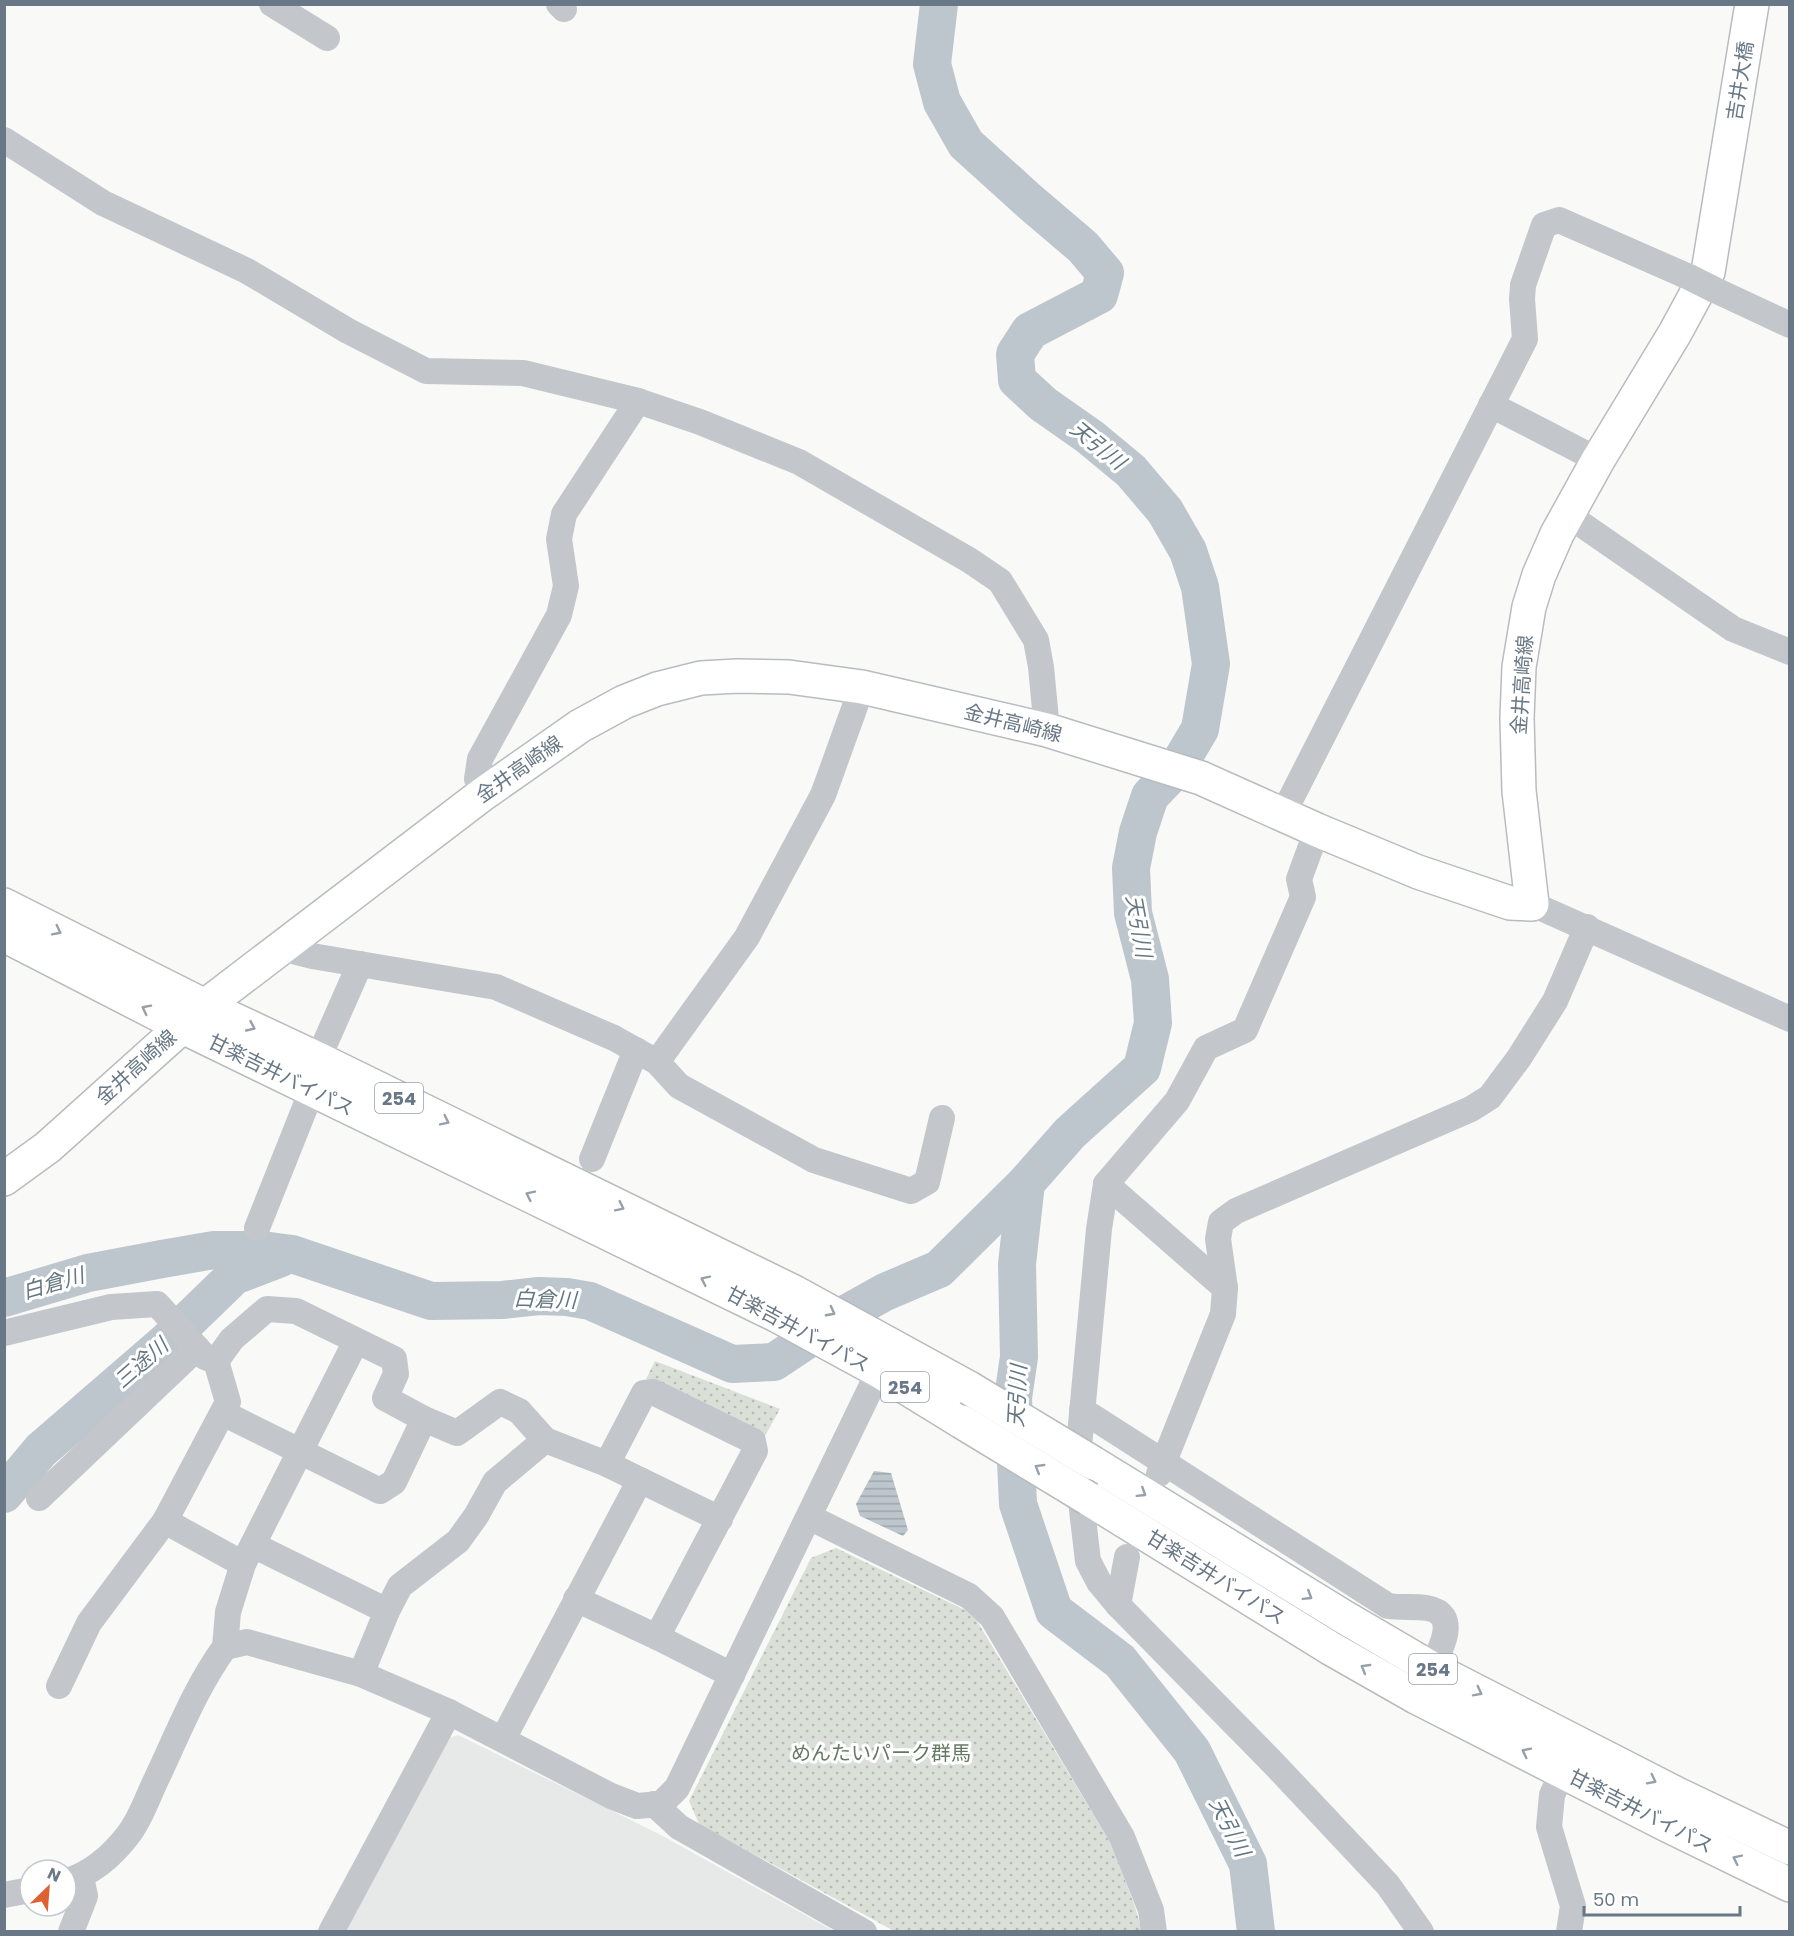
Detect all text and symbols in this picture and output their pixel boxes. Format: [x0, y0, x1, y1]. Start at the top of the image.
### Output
street label: 吉井大橋 [1720, 39, 1760, 123]
water label: 天引川 [1064, 414, 1133, 477]
street label: 金井高崎線 [1505, 634, 1539, 736]
street label: 金井高崎線 [961, 697, 1065, 749]
street label: 金井高崎線 [470, 729, 568, 809]
water label: 天引川 [1119, 892, 1159, 962]
one-way arrow [50, 924, 61, 936]
one-way arrow [142, 1004, 153, 1016]
one-way arrow [244, 1019, 255, 1031]
street label: 金井高崎線 [89, 1023, 183, 1111]
street label: 甘楽吉井バイパス [203, 1027, 359, 1123]
road number: 254 [375, 1083, 423, 1113]
one-way arrow [439, 1113, 450, 1125]
one-way arrow [525, 1190, 536, 1202]
one-way arrow [614, 1199, 625, 1211]
water label: 白倉川 [19, 1260, 89, 1306]
one-way arrow [701, 1276, 711, 1287]
street label: 甘楽吉井バイパス [721, 1279, 875, 1379]
water label: 白倉川 [513, 1283, 579, 1315]
one-way arrow [825, 1305, 836, 1316]
water label: 三途川 [108, 1330, 176, 1395]
water label: 天引川 [1001, 1362, 1033, 1428]
road number: 254 [881, 1372, 929, 1402]
one-way arrow [1035, 1464, 1045, 1476]
one-way arrow [1136, 1486, 1147, 1497]
street label: 甘楽吉井バイパス [1141, 1523, 1291, 1631]
one-way arrow [1302, 1588, 1313, 1599]
road number: 254 [1409, 1654, 1457, 1684]
one-way arrow [1361, 1664, 1371, 1675]
one-way arrow [1472, 1685, 1482, 1696]
park label: めんたいパーク群馬 [791, 1739, 971, 1767]
one-way arrow [1521, 1748, 1532, 1759]
street label: 甘楽吉井バイパス [1564, 1762, 1718, 1860]
one-way arrow [1645, 1773, 1656, 1785]
water label: 天引川 [1203, 1792, 1258, 1863]
one-way arrow [1732, 1855, 1743, 1867]
north arrow [18, 1858, 78, 1918]
text: N [44, 1862, 64, 1888]
scale bar [1584, 1879, 1740, 1917]
text: 50 m [1593, 1887, 1639, 1912]

